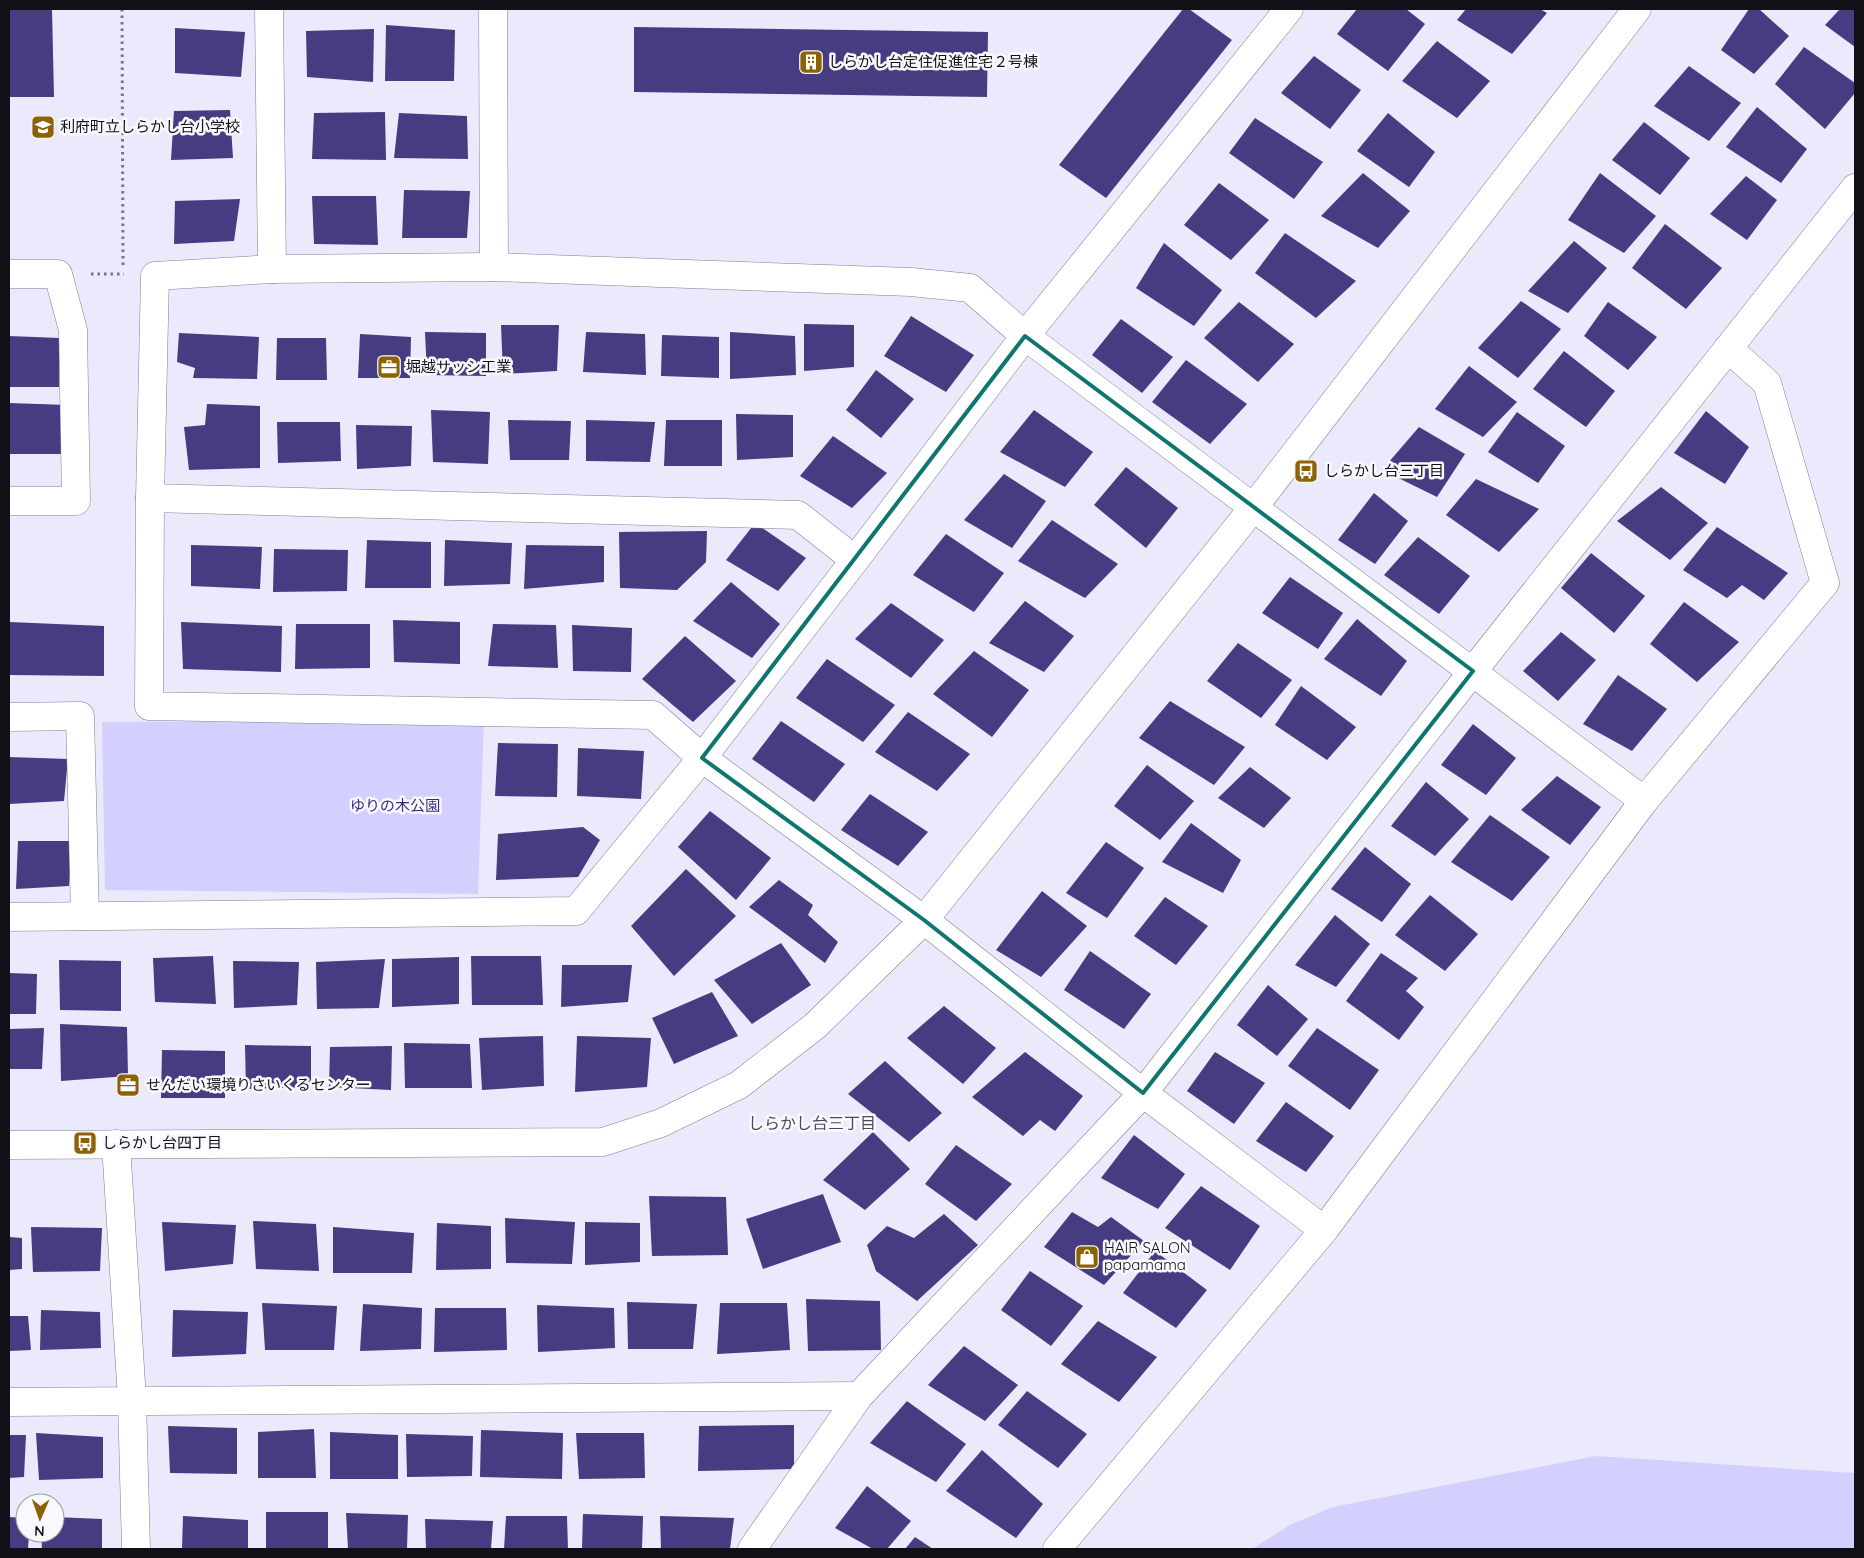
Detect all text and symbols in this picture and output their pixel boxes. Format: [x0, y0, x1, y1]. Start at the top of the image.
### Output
building icon: しらかし台定住促進住宅２号棟 [798, 49, 824, 75]
place label: しらかし台定住促進住宅２号棟 [828, 52, 1038, 71]
school or university icon: 利府町立しらかし台小学校 [30, 114, 56, 140]
place label: 利府町立しらかし台小学校 [60, 117, 240, 136]
office icon: 堀越サッシ工業 [376, 354, 402, 380]
place label: 堀越サッシ工業 [406, 357, 511, 376]
bus stop icon: しらかし台三丁目 [1293, 458, 1319, 484]
place label: しらかし台三丁目 [1324, 461, 1444, 480]
park label: ゆりの木公園 [350, 796, 440, 815]
office icon: せんだい環境りさいくるセンター [115, 1072, 141, 1098]
place label: せんだい環境りさいくるセンター [146, 1075, 371, 1094]
district label: しらかし台三丁目 [748, 1113, 876, 1133]
bus stop icon: しらかし台四丁目 [72, 1130, 98, 1156]
place label: しらかし台四丁目 [102, 1133, 222, 1152]
place label: HAIR SALON papamama [1104, 1238, 1191, 1274]
shop icon: HAIR SALON papamama [1074, 1244, 1100, 1270]
north arrow [15, 1493, 65, 1543]
text: N [34, 1522, 45, 1540]

